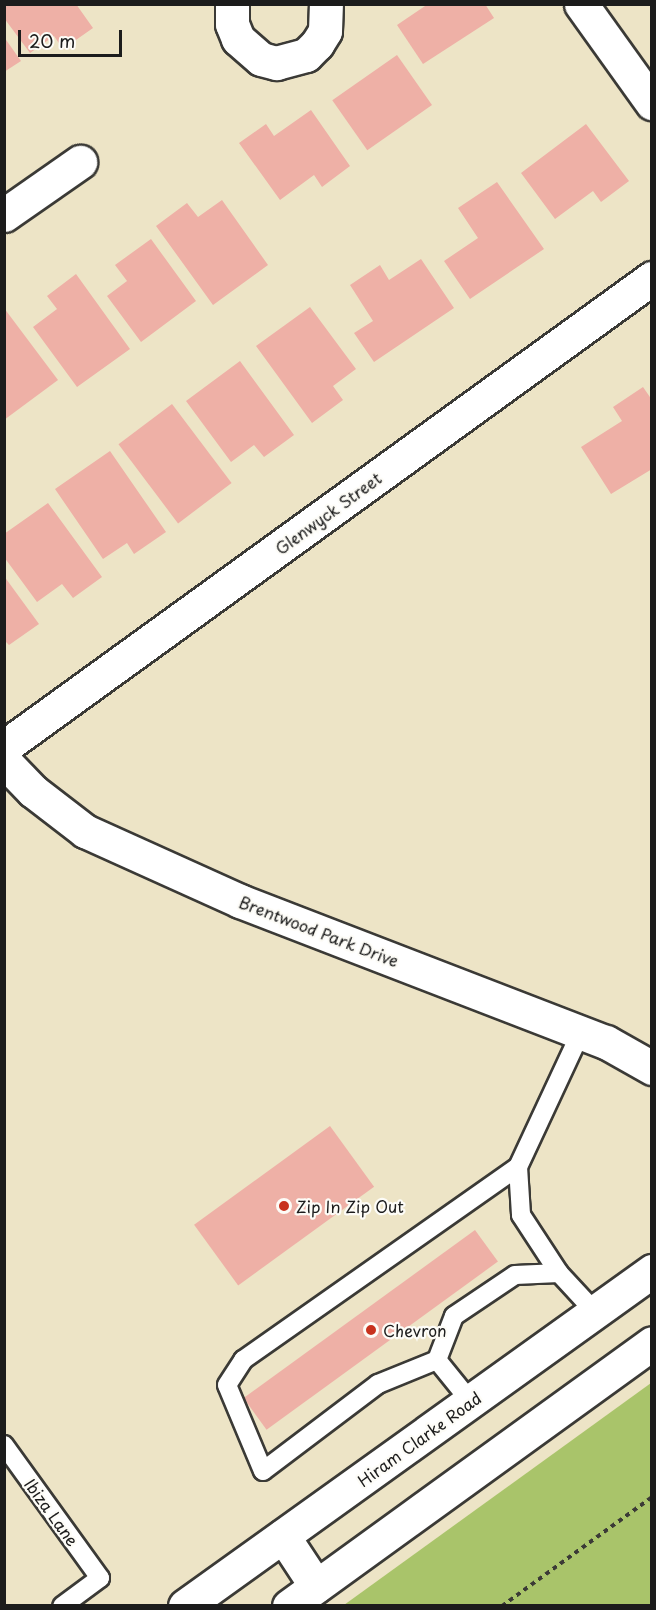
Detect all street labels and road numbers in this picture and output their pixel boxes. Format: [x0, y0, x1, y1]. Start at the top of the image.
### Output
street label: Glenwyck Street [271, 468, 385, 558]
street label: Brentwood Park Drive [236, 892, 402, 970]
street label: Hiram Clarke Road [353, 1387, 485, 1491]
street label: Ibiza Lane [21, 1475, 83, 1549]

